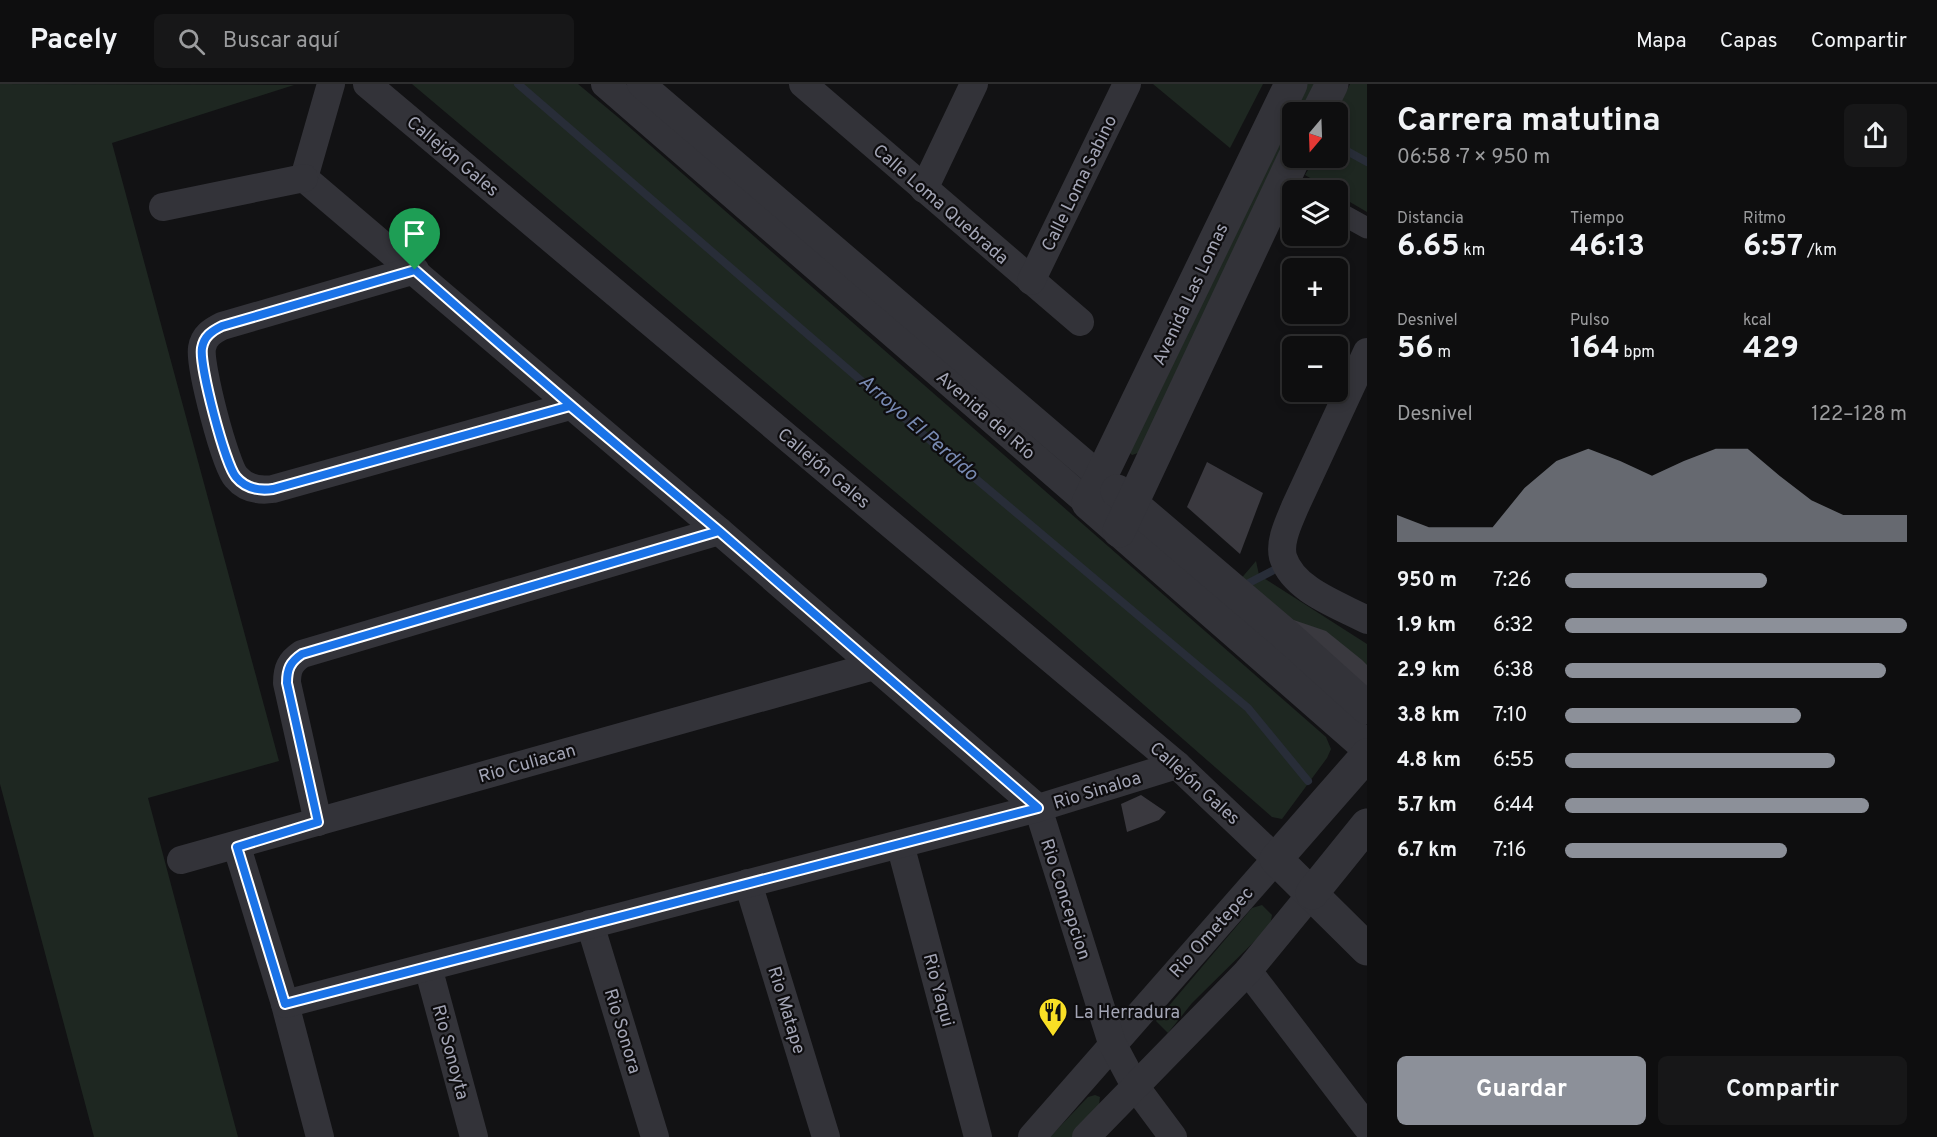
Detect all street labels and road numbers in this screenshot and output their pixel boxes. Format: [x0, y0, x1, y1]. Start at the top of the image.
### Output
street label: Callejón Gales [401, 112, 503, 203]
street label: Calle Loma Sabino [1037, 112, 1123, 256]
street label: Calle Loma Quebrada [867, 140, 1013, 270]
street label: Avenida Las Lomas [1148, 220, 1234, 369]
street label: Avenida del Río [931, 367, 1039, 466]
street label: Callejón Gales [772, 424, 874, 515]
street label: Callejón Gales [1144, 738, 1244, 831]
street label: Rio Culiacan [476, 740, 579, 789]
street label: Rio Sinaloa [1051, 767, 1144, 816]
street label: Rio Concepcion [1034, 836, 1095, 963]
street label: Rio Ometepec [1165, 883, 1259, 983]
street label: Rio Yaqui [917, 951, 958, 1030]
street label: Rio Matape [761, 964, 810, 1057]
street label: Rio Sonora [598, 986, 645, 1077]
street label: Rio Sonoyta [426, 1002, 473, 1102]

